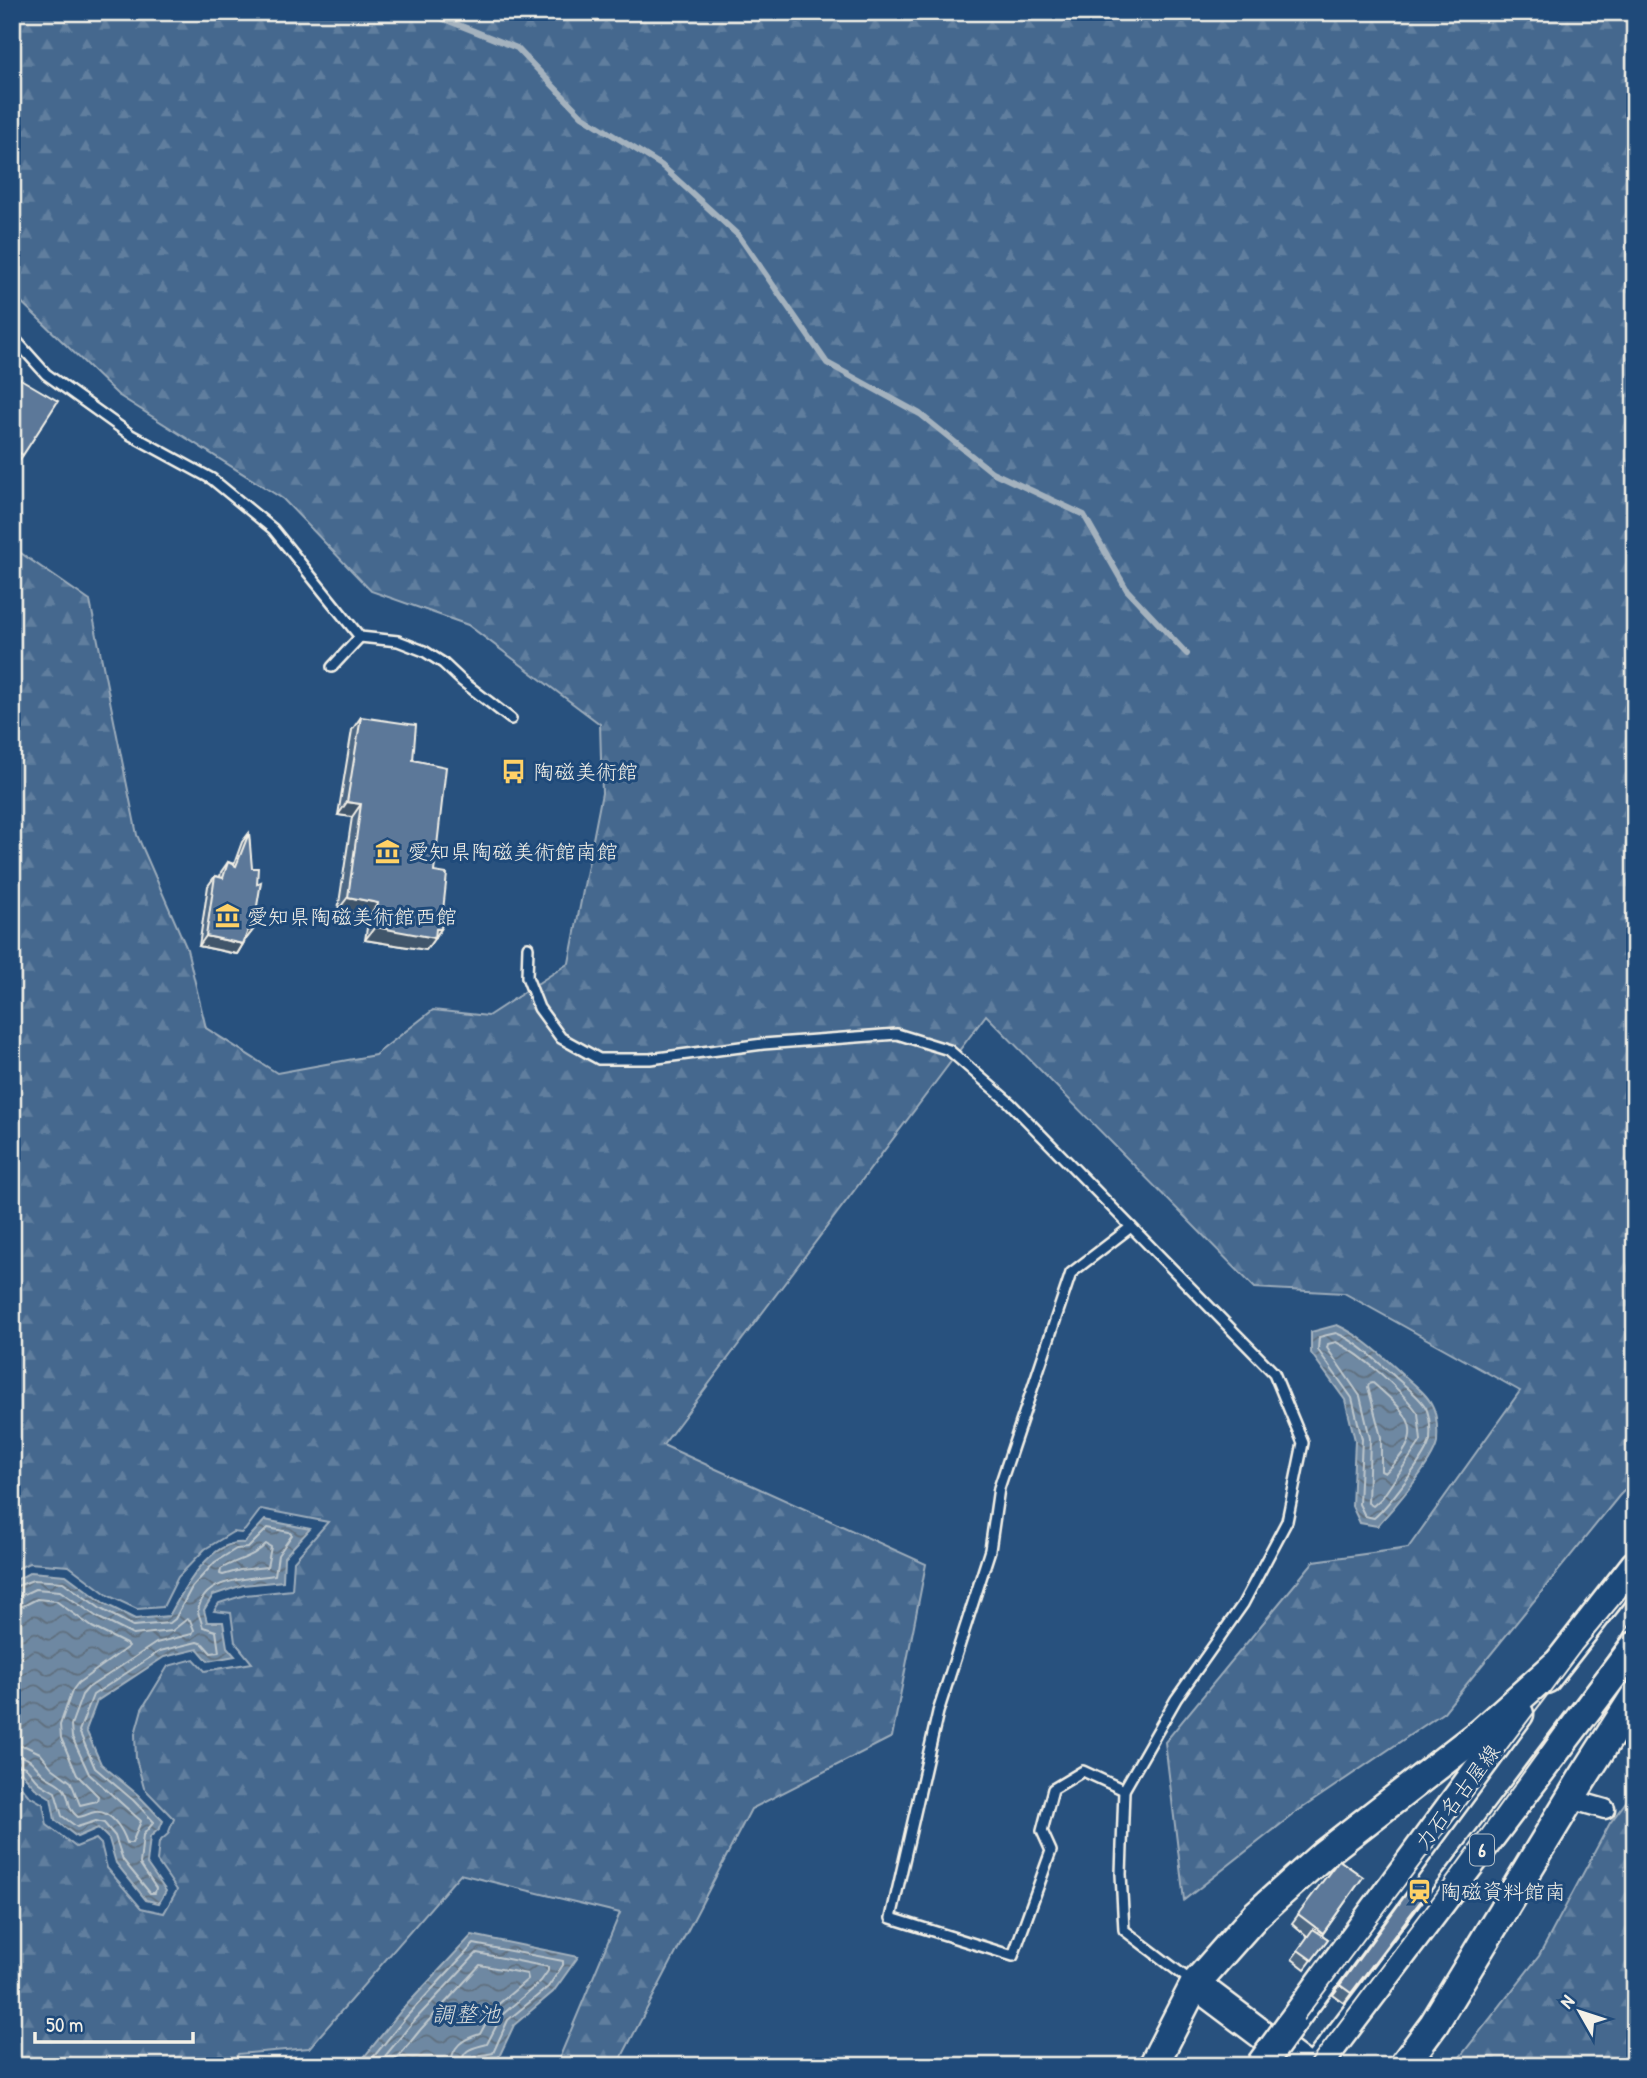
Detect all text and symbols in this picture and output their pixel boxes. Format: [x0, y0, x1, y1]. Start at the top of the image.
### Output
bus stop icon: 陶磁美術館 [499, 757, 527, 785]
place label: 陶磁美術館 [533, 757, 638, 786]
museum icon: 愛知県陶磁美術館南館 [374, 837, 402, 865]
place label: 愛知県陶磁美術館南館 [408, 837, 618, 866]
museum icon: 愛知県陶磁美術館西館 [213, 902, 241, 930]
place label: 愛知県陶磁美術館西館 [247, 902, 457, 931]
street label: 力石名古屋線 [1408, 1738, 1506, 1856]
road number: 6 [1470, 1834, 1494, 1866]
station icon: 陶磁資料館南 [1406, 1877, 1434, 1905]
place label: 陶磁資料館南 [1440, 1877, 1566, 1906]
north arrow [1546, 1976, 1616, 2046]
text: N [1554, 1989, 1580, 2013]
water label: 調整池 [432, 1998, 502, 2029]
scale bar [35, 2001, 192, 2045]
text: 50 m [46, 2010, 83, 2039]

